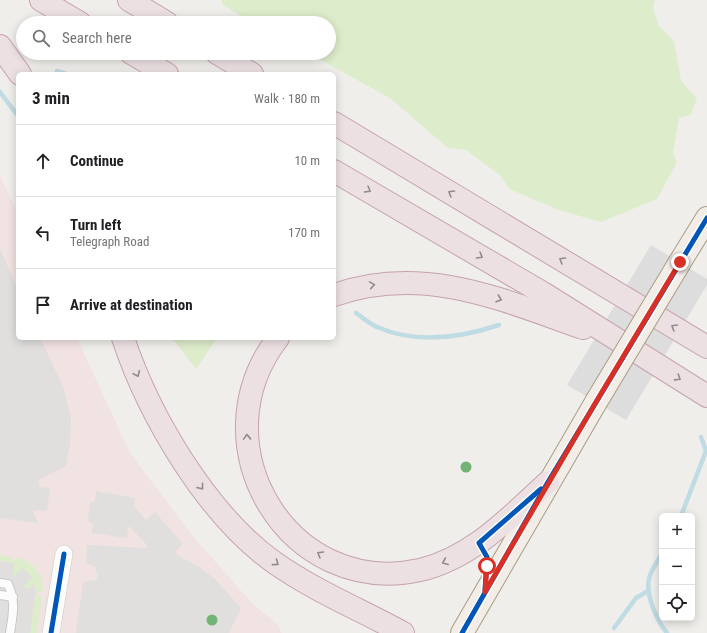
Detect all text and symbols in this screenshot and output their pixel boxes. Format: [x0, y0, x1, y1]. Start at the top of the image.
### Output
search box [16, 16, 336, 60]
icon: search [30, 27, 52, 49]
text: Search here [62, 29, 132, 47]
text: 3 min [32, 88, 70, 108]
text: Walk · 180 m [254, 91, 320, 106]
icon: ahead [32, 150, 54, 172]
text: Continue [70, 152, 124, 170]
text: 10 m [294, 153, 320, 168]
one-way arrow [364, 186, 371, 193]
one-way arrow [448, 190, 455, 198]
text: Turn left [70, 216, 121, 234]
icon: left [32, 222, 54, 244]
text: 170 m [288, 225, 320, 240]
text: Telegraph Road [70, 234, 149, 249]
one-way arrow [476, 251, 483, 258]
route end [671, 253, 689, 271]
one-way arrow [559, 257, 566, 265]
one-way arrow [368, 281, 375, 290]
icon: arrive [32, 294, 54, 316]
one-way arrow [496, 294, 503, 303]
text: Arrive at destination [70, 296, 193, 314]
one-way arrow [671, 324, 678, 331]
one-way arrow [132, 370, 140, 378]
one-way arrow [674, 373, 681, 380]
one-way arrow [243, 434, 251, 440]
one-way arrow [197, 482, 204, 489]
map controls [659, 513, 695, 621]
button: + [659, 513, 695, 549]
button: − [659, 549, 695, 585]
one-way arrow [317, 551, 324, 558]
one-way arrow [442, 557, 449, 565]
route start [478, 557, 496, 575]
one-way arrow [271, 558, 278, 565]
button: locate [659, 585, 695, 621]

